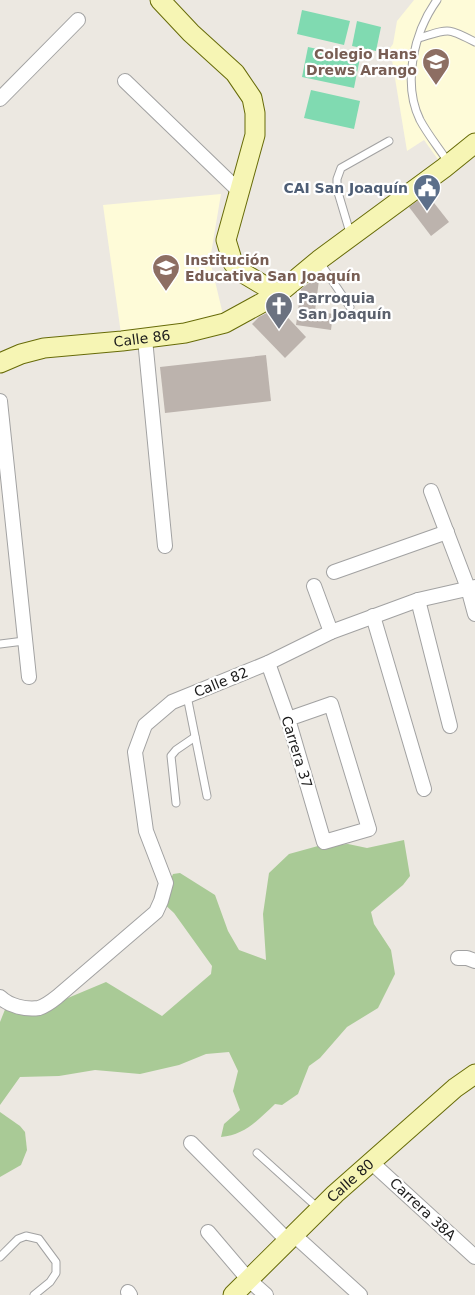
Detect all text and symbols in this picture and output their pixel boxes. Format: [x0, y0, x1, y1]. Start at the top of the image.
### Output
place label: Colegio Hans Drews Arango [306, 46, 417, 78]
school or university icon: Colegio Hans Drews Arango [421, 47, 451, 86]
public building icon: CAI San Joaquín [412, 173, 442, 212]
place label: CAI San Joaquín [283, 180, 408, 196]
place label: Institución Educativa San Joaquín [185, 252, 361, 284]
school or university icon: Institución Educativa San Joaquín [151, 253, 181, 292]
place label: Parroquia San Joaquín [298, 290, 391, 322]
church icon: Parroquia San Joaquín [264, 291, 294, 330]
street label: Calle 86 [113, 327, 171, 350]
street label: Calle 82 [192, 664, 250, 700]
street label: Carrera 37 [278, 714, 316, 790]
street label: Calle 80 [324, 1156, 377, 1205]
street label: Carrera 38A [387, 1174, 460, 1244]

